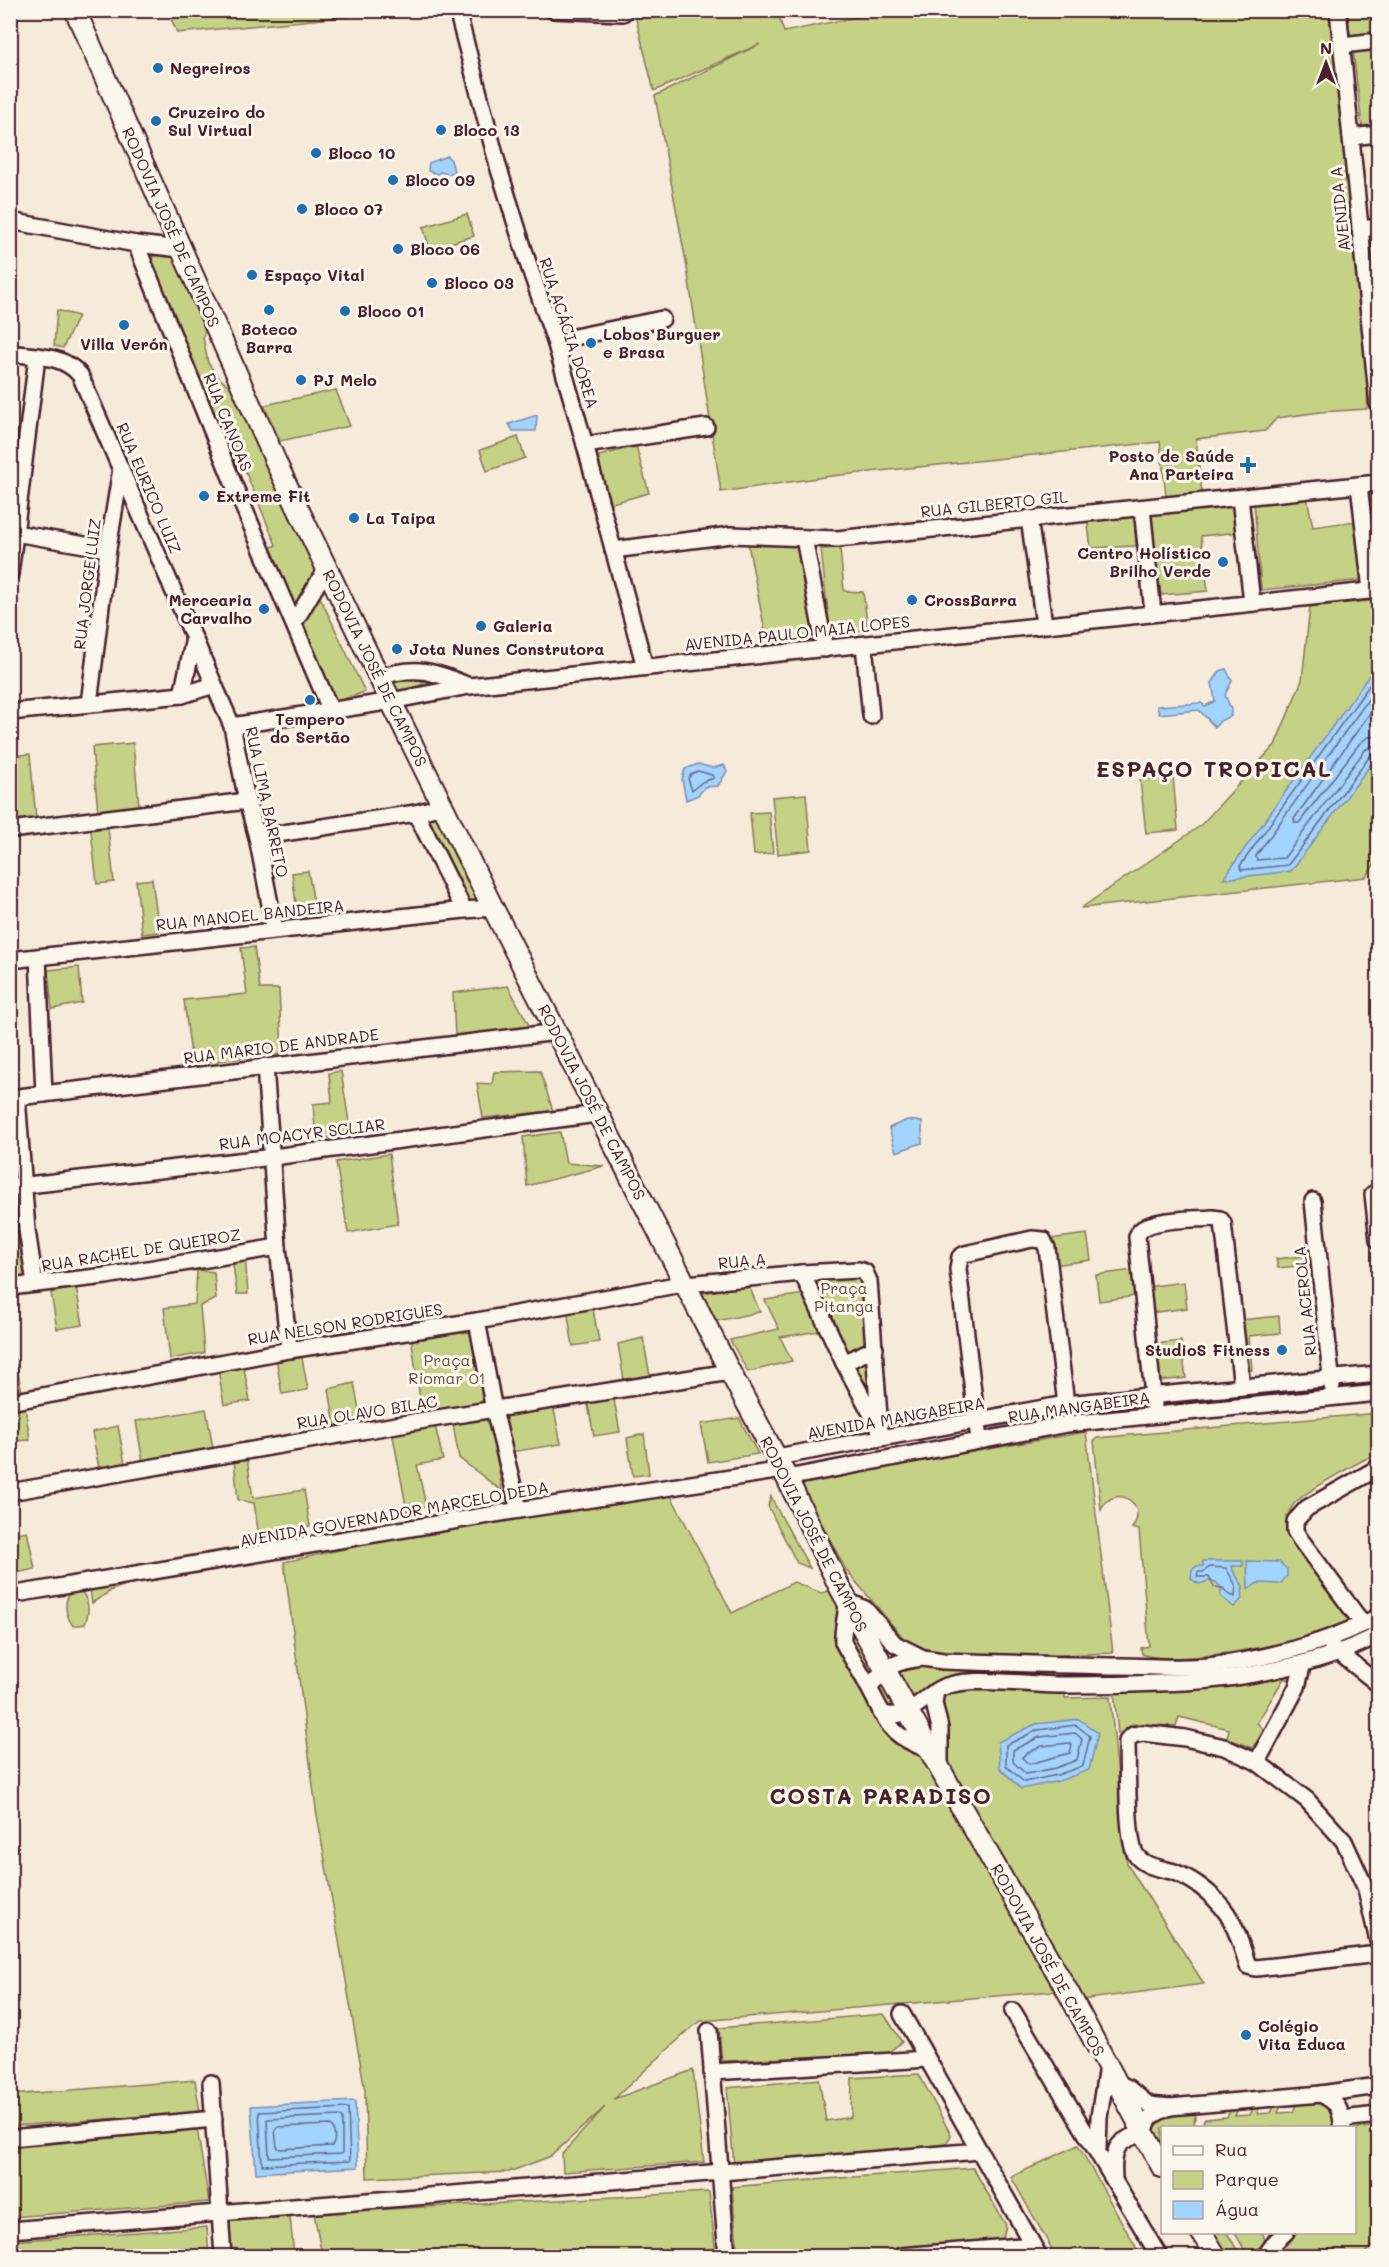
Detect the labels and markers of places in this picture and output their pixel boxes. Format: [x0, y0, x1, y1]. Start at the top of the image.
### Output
place label: Negreiros [170, 57, 251, 78]
marker: Negreiros [151, 61, 165, 75]
place label: Cruzeiro do Sul Virtual [168, 101, 265, 140]
marker: Cruzeiro do Sul Virtual [149, 114, 163, 128]
place label: Bloco 13 [453, 119, 520, 140]
marker: Bloco 13 [434, 123, 448, 137]
place label: Bloco 10 [328, 142, 395, 163]
marker: Bloco 10 [309, 146, 323, 160]
place label: Bloco 09 [405, 169, 475, 190]
marker: Bloco 09 [386, 173, 400, 187]
place label: Bloco 07 [314, 198, 383, 219]
marker: Bloco 07 [295, 202, 309, 216]
place label: Bloco 06 [410, 238, 480, 259]
marker: Bloco 06 [391, 242, 405, 256]
place label: Espaço Vital [264, 264, 365, 285]
marker: Espaço Vital [245, 268, 259, 282]
place label: Bloco 03 [444, 272, 514, 293]
marker: Bloco 03 [425, 276, 439, 290]
place label: Bloco 01 [357, 300, 424, 321]
marker: Boteco Barra [262, 303, 276, 317]
marker: Bloco 01 [338, 304, 352, 318]
marker: Villa Verón [117, 318, 131, 332]
place label: Boteco Barra [241, 318, 297, 357]
place label: Lobos Burguer e Brasa [603, 323, 721, 362]
place label: Villa Verón [80, 333, 168, 354]
marker: Lobos Burguer e Brasa [584, 336, 598, 350]
place label: PJ Melo [313, 369, 377, 390]
marker: PJ Melo [294, 373, 308, 387]
place label: Posto de Saúde Ana Parteira [1109, 445, 1234, 484]
marker: Posto de Saúde Ana Parteira [1239, 456, 1257, 474]
place label: Extreme Fit [216, 485, 310, 506]
marker: Extreme Fit [197, 489, 211, 503]
place label: La Taipa [366, 507, 436, 528]
marker: La Taipa [347, 511, 361, 525]
place label: Centro Holístico Brilho Verde [1077, 542, 1211, 581]
marker: Centro Holístico Brilho Verde [1216, 555, 1230, 569]
place label: Mercearia Carvalho [169, 589, 252, 628]
place label: CrossBarra [924, 589, 1017, 610]
marker: CrossBarra [905, 593, 919, 607]
marker: Mercearia Carvalho [257, 602, 271, 616]
place label: Galeria [493, 615, 553, 636]
marker: Galeria [474, 619, 488, 633]
place label: Jota Nunes Construtora [409, 638, 604, 659]
marker: Jota Nunes Construtora [390, 642, 404, 656]
marker: Tempero do Sertão [303, 693, 317, 707]
place label: Tempero do Sertão [270, 708, 350, 747]
place label: StudioS Fitness [1145, 1339, 1270, 1360]
marker: StudioS Fitness [1275, 1343, 1289, 1357]
place label: Colégio Vita Educa [1258, 2015, 1346, 2054]
marker: Colégio Vita Educa [1239, 2028, 1253, 2042]

